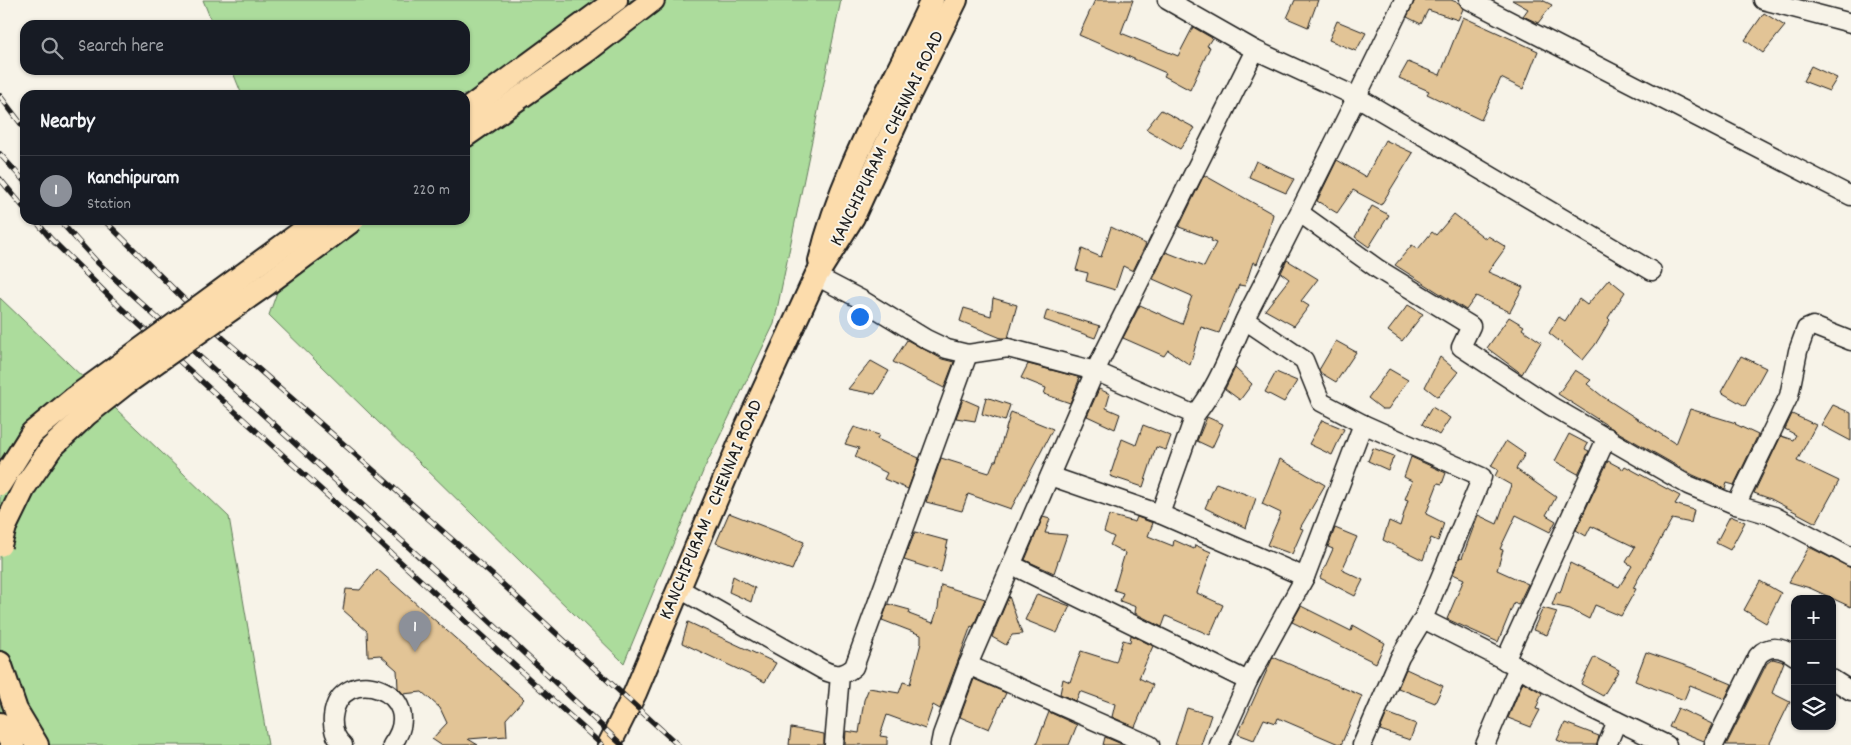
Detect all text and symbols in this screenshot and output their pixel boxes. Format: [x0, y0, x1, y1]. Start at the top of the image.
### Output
search box [20, 20, 470, 75]
street label: KANCHIPURAM - CHENNAI ROAD [824, 27, 952, 251]
icon: search [38, 34, 66, 62]
text: Search here [78, 34, 164, 61]
text: Nearby [40, 108, 95, 138]
text: Kanchipuram [87, 166, 179, 193]
text: 1 [54, 179, 58, 202]
text: 220 m [413, 179, 450, 202]
text: Station [87, 193, 131, 216]
your location [847, 304, 873, 330]
street label: KANCHIPURAM - CHENNAI ROAD [653, 396, 771, 624]
map controls [1791, 595, 1836, 730]
button: + [1791, 595, 1836, 640]
pin: 1 [399, 611, 431, 652]
button: − [1791, 640, 1836, 685]
button: layers [1791, 685, 1836, 730]

